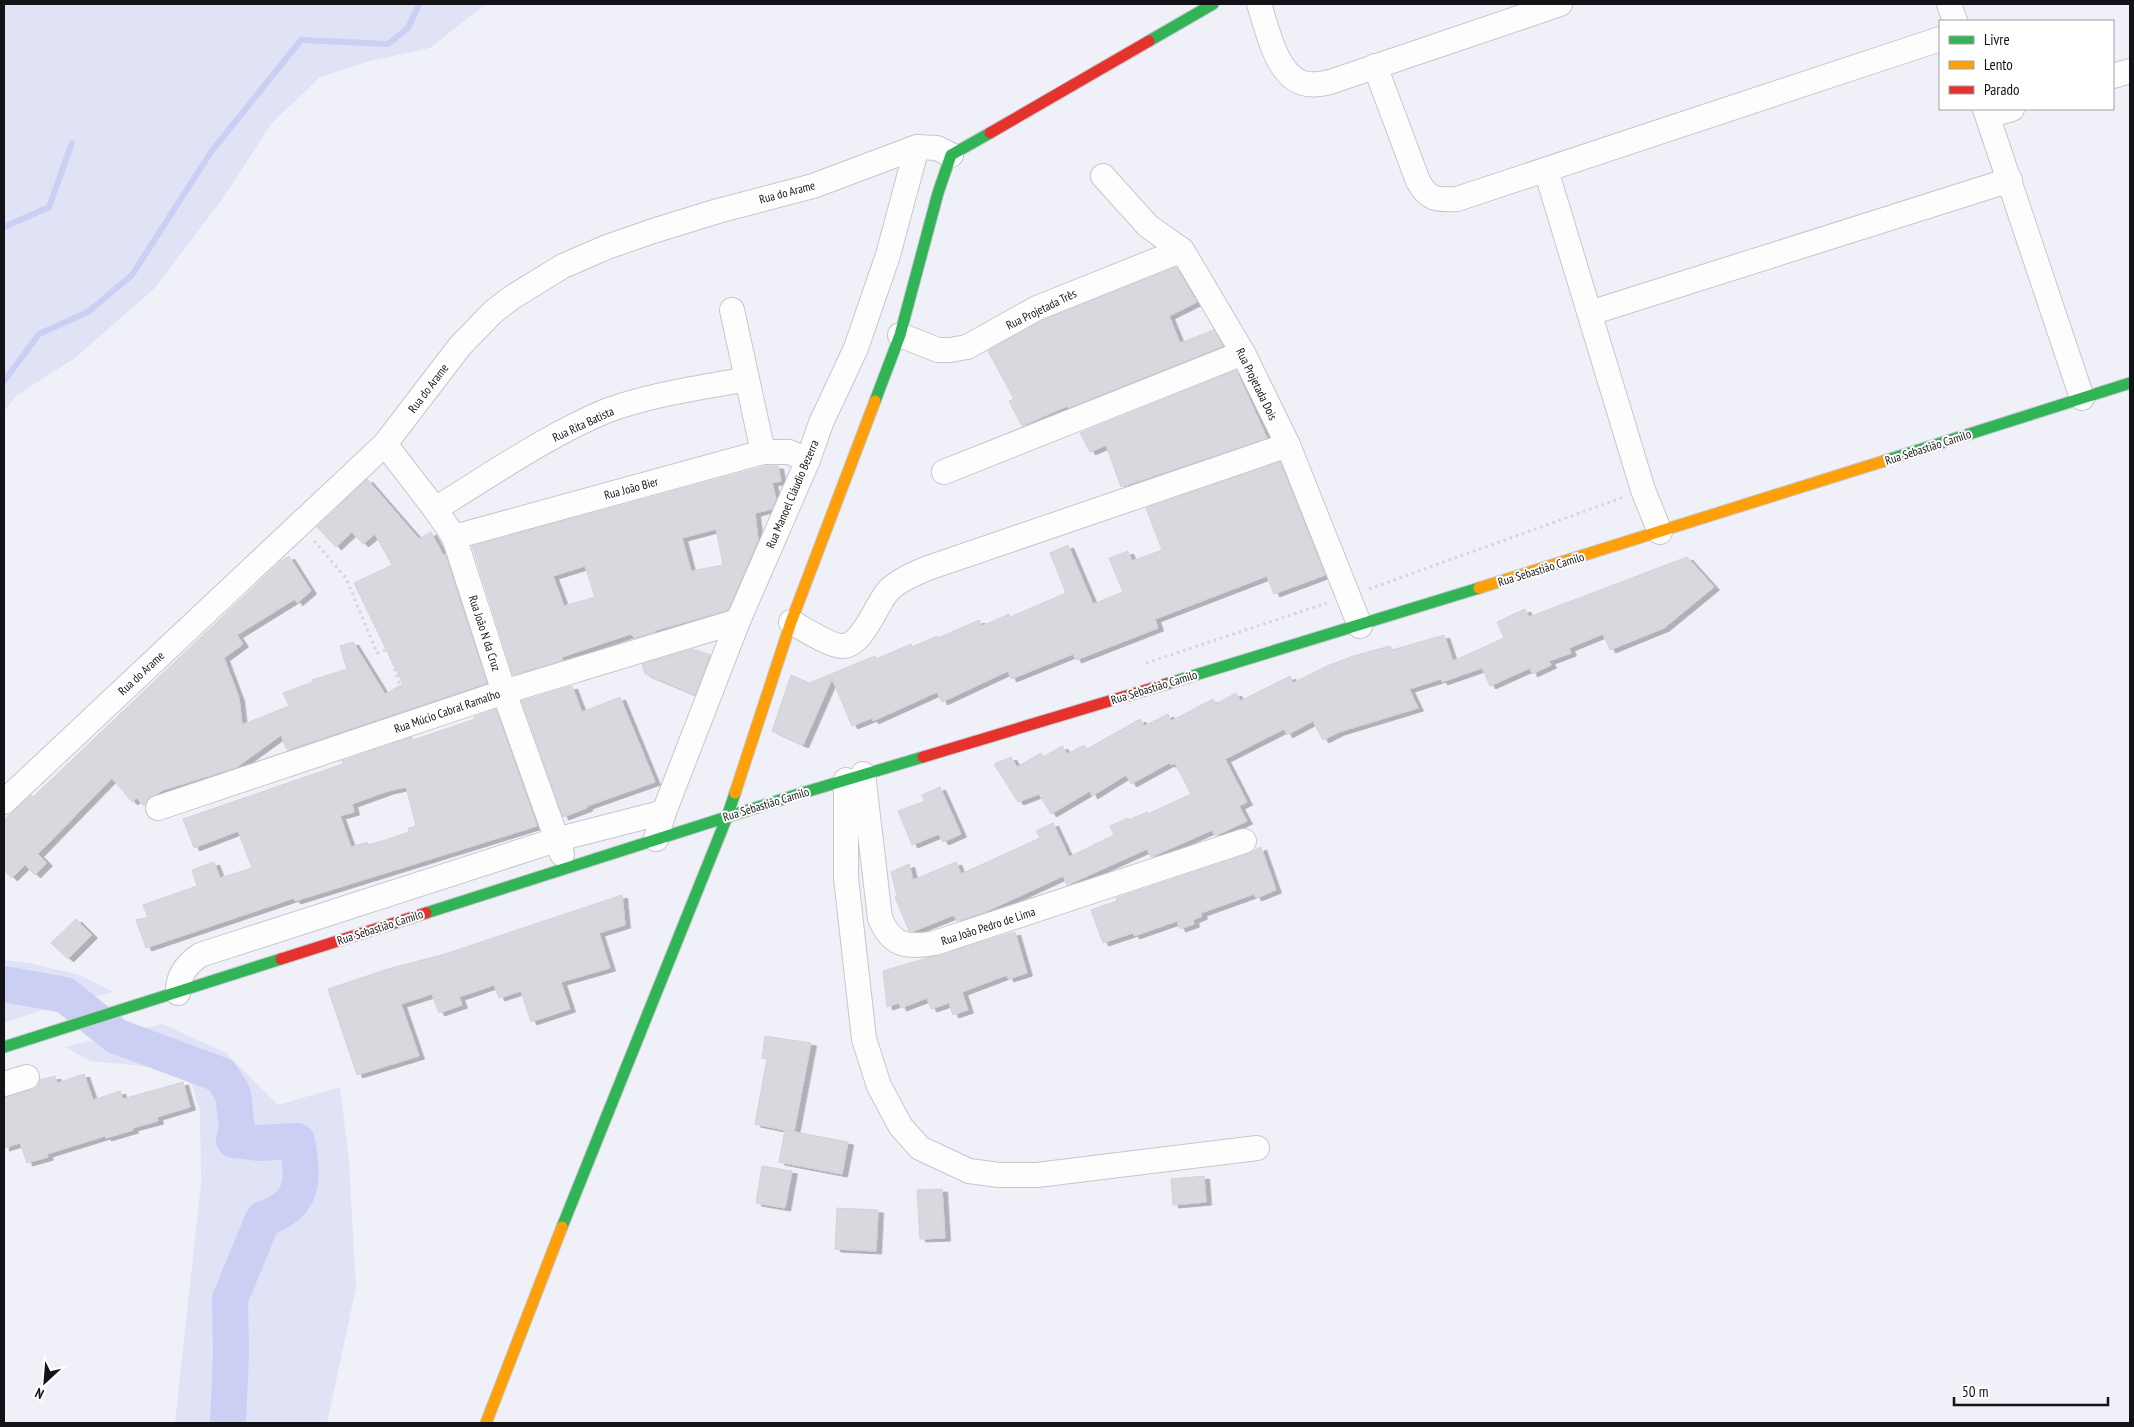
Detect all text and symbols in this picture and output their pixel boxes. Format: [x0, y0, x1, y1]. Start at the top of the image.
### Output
legend [1939, 20, 2114, 110]
text: Livre [1984, 30, 2010, 49]
text: Lento [1984, 55, 2013, 74]
text: Parado [1984, 80, 2019, 99]
street label: Rua do Arame [757, 177, 817, 207]
street label: Rua Projetada Três [1003, 286, 1079, 332]
street label: Rua Projetada Dois [1233, 346, 1281, 422]
street label: Rua do Arame [405, 361, 451, 415]
street label: Rua Rita Batista [550, 403, 616, 445]
street label: Rua Sebastião Camilo [1883, 426, 1973, 468]
street label: Rua Manoel Cláudio Bezerra [762, 437, 822, 550]
street label: Rua João Bier [602, 473, 660, 502]
street label: Rua Sebastião Camilo [1496, 549, 1586, 589]
street label: Rua João N da Cruz [466, 593, 504, 673]
street label: Rua do Arame [115, 648, 167, 698]
street label: Rua Sebastião Camilo [1109, 667, 1199, 707]
street label: Rua Múcio Cabral Ramalho [392, 686, 502, 736]
street label: Rua Sebastião Camilo [721, 784, 811, 824]
street label: Rua João Pedro de Lima [939, 904, 1037, 948]
street label: Rua Sebastião Camilo [335, 906, 425, 948]
north arrow [20, 1357, 70, 1407]
scale bar [1954, 1374, 2108, 1406]
text: 50 m [1962, 1382, 1988, 1401]
text: N [32, 1384, 47, 1403]

